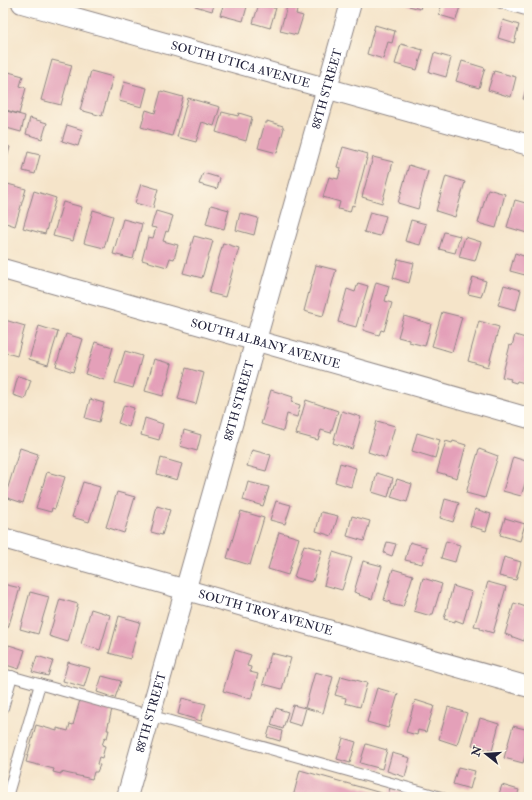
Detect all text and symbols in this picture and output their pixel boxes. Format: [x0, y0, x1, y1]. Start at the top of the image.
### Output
street label: SOUTH UTICA AVENUE [169, 38, 312, 91]
street label: 88TH STREET [309, 47, 346, 131]
street label: SOUTH ALBANY AVENUE [189, 316, 342, 372]
street label: 88TH STREET [221, 359, 258, 443]
street label: SOUTH TROY AVENUE [197, 587, 335, 639]
street label: 88TH STREET [133, 670, 170, 754]
north arrow [466, 734, 506, 774]
text: N [469, 744, 485, 759]

